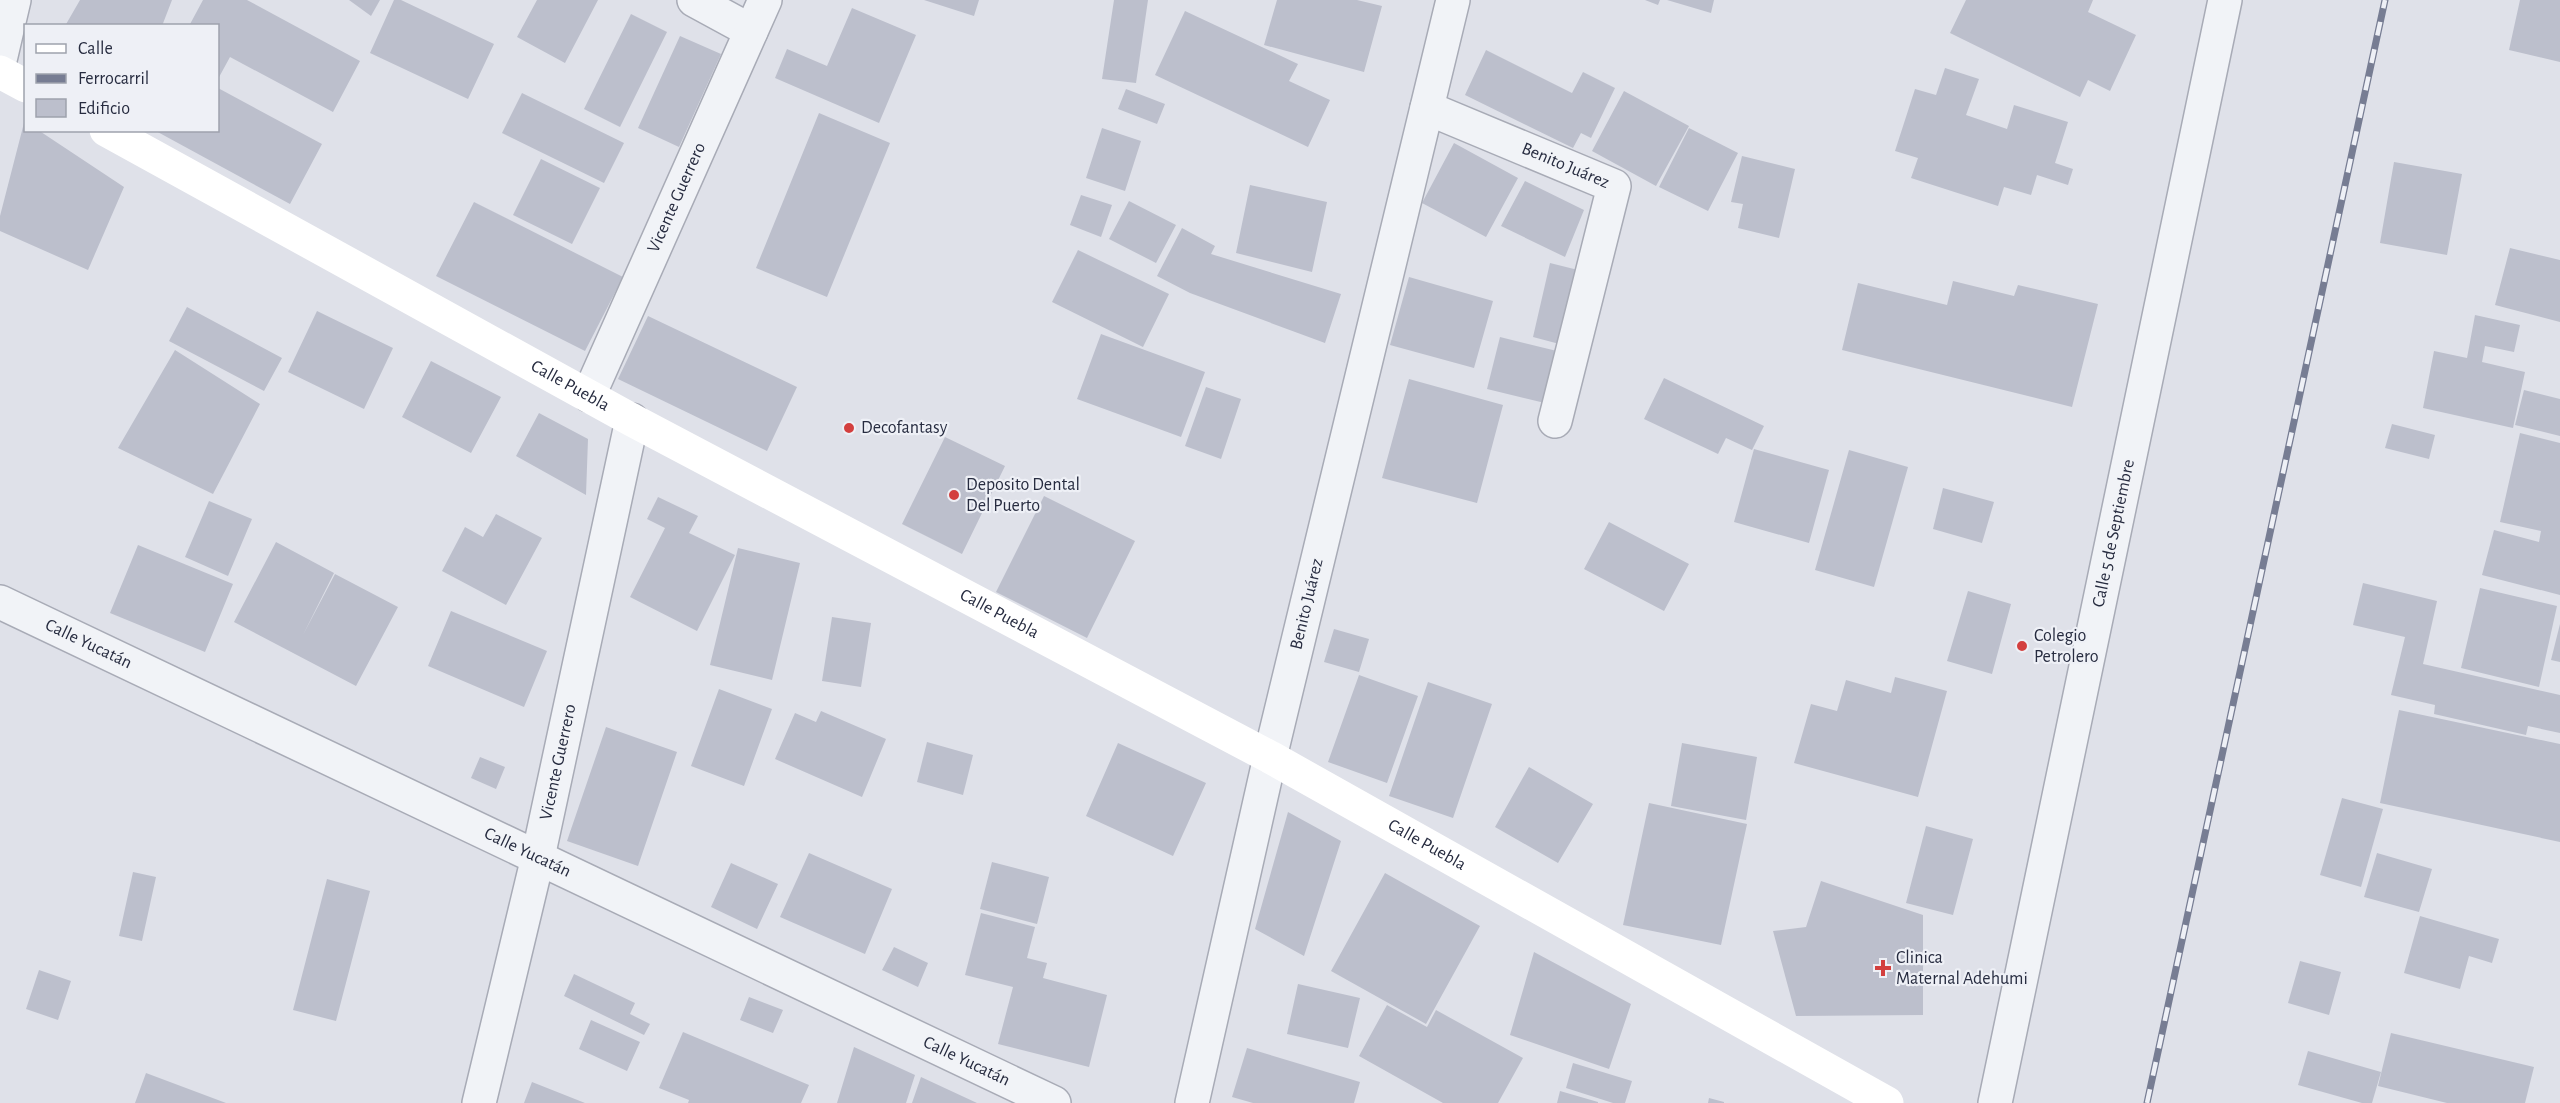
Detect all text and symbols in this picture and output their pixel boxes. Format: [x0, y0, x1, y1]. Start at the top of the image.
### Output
legend [24, 24, 219, 132]
text: Calle [78, 40, 113, 58]
text: Ferrocarril [78, 70, 149, 88]
text: Edificio [78, 100, 130, 118]
street label: Vicente Guerrero [645, 140, 709, 255]
street label: Benito Juárez [1519, 140, 1612, 192]
street label: Calle Puebla [528, 357, 612, 415]
place label: Decofantasy [861, 419, 948, 437]
marker: Decofantasy [842, 421, 856, 435]
street label: Calle 5 de Septiembre [2090, 458, 2138, 609]
place label: Deposito Dental Del Puerto [966, 476, 1080, 515]
marker: Deposito Dental Del Puerto [947, 488, 961, 502]
street label: Benito Juárez [1287, 557, 1327, 651]
street label: Calle Puebla [957, 586, 1042, 642]
street label: Calle Yucatán [42, 616, 135, 672]
place label: Colegio Petrolero [2034, 627, 2099, 666]
marker: Colegio Petrolero [2015, 639, 2029, 653]
street label: Vicente Guerrero [537, 702, 580, 822]
street label: Calle Puebla [1385, 816, 1469, 874]
street label: Calle Yucatán [481, 824, 574, 881]
place label: Clinica Maternal Adehumi [1896, 949, 2028, 988]
marker: Clinica Maternal Adehumi [1874, 959, 1892, 977]
street label: Calle Yucatán [920, 1033, 1013, 1090]

